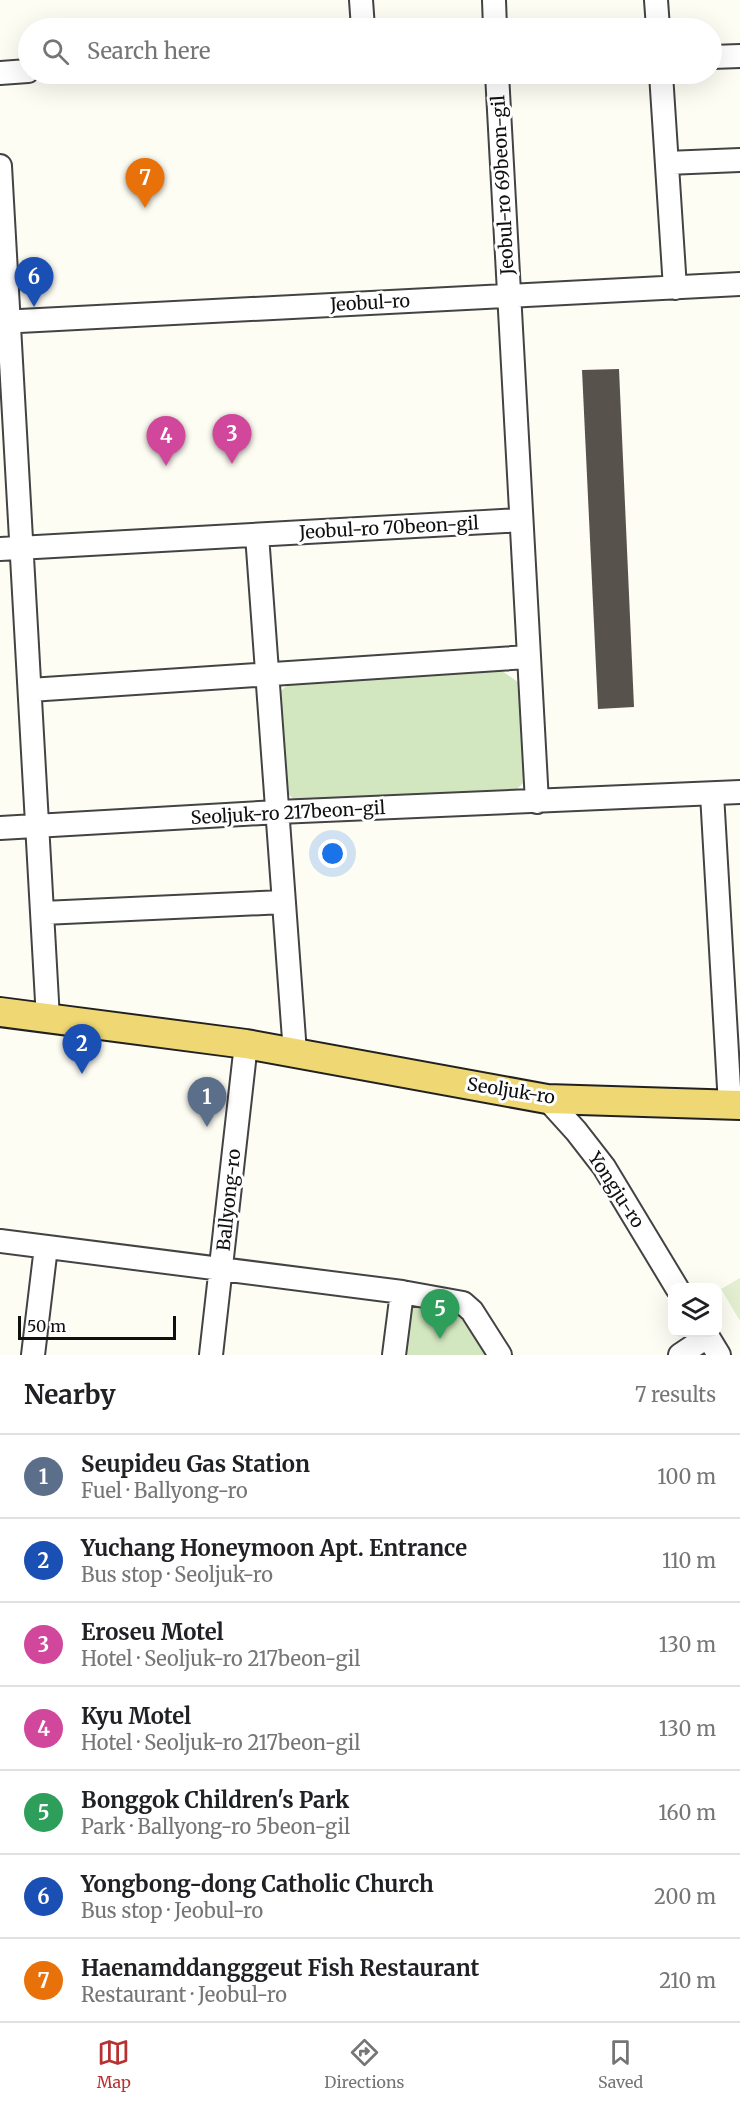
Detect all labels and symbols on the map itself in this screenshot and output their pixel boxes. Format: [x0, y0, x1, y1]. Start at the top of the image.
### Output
street label: Jeobul-ro 69beon-gil [486, 94, 519, 276]
pin: 7 [126, 158, 164, 208]
pin: 6 [15, 258, 54, 307]
street label: Jeobul-ro [328, 289, 411, 316]
pin: 3 [212, 414, 252, 464]
pin: 4 [146, 416, 186, 466]
street label: Jeobul-ro 70beon-gil [298, 511, 480, 544]
street label: Seoljuk-ro 217beon-gil [190, 796, 386, 829]
your location [318, 839, 347, 868]
pin: 2 [62, 1024, 101, 1074]
street label: Seoljuk-ro [466, 1072, 557, 1109]
pin: 1 [188, 1078, 226, 1127]
street label: Yongju-ro [583, 1147, 649, 1232]
street label: Ballyong-ro [212, 1148, 245, 1252]
pin: 5 [420, 1290, 460, 1339]
scale bar [18, 1313, 176, 1340]

